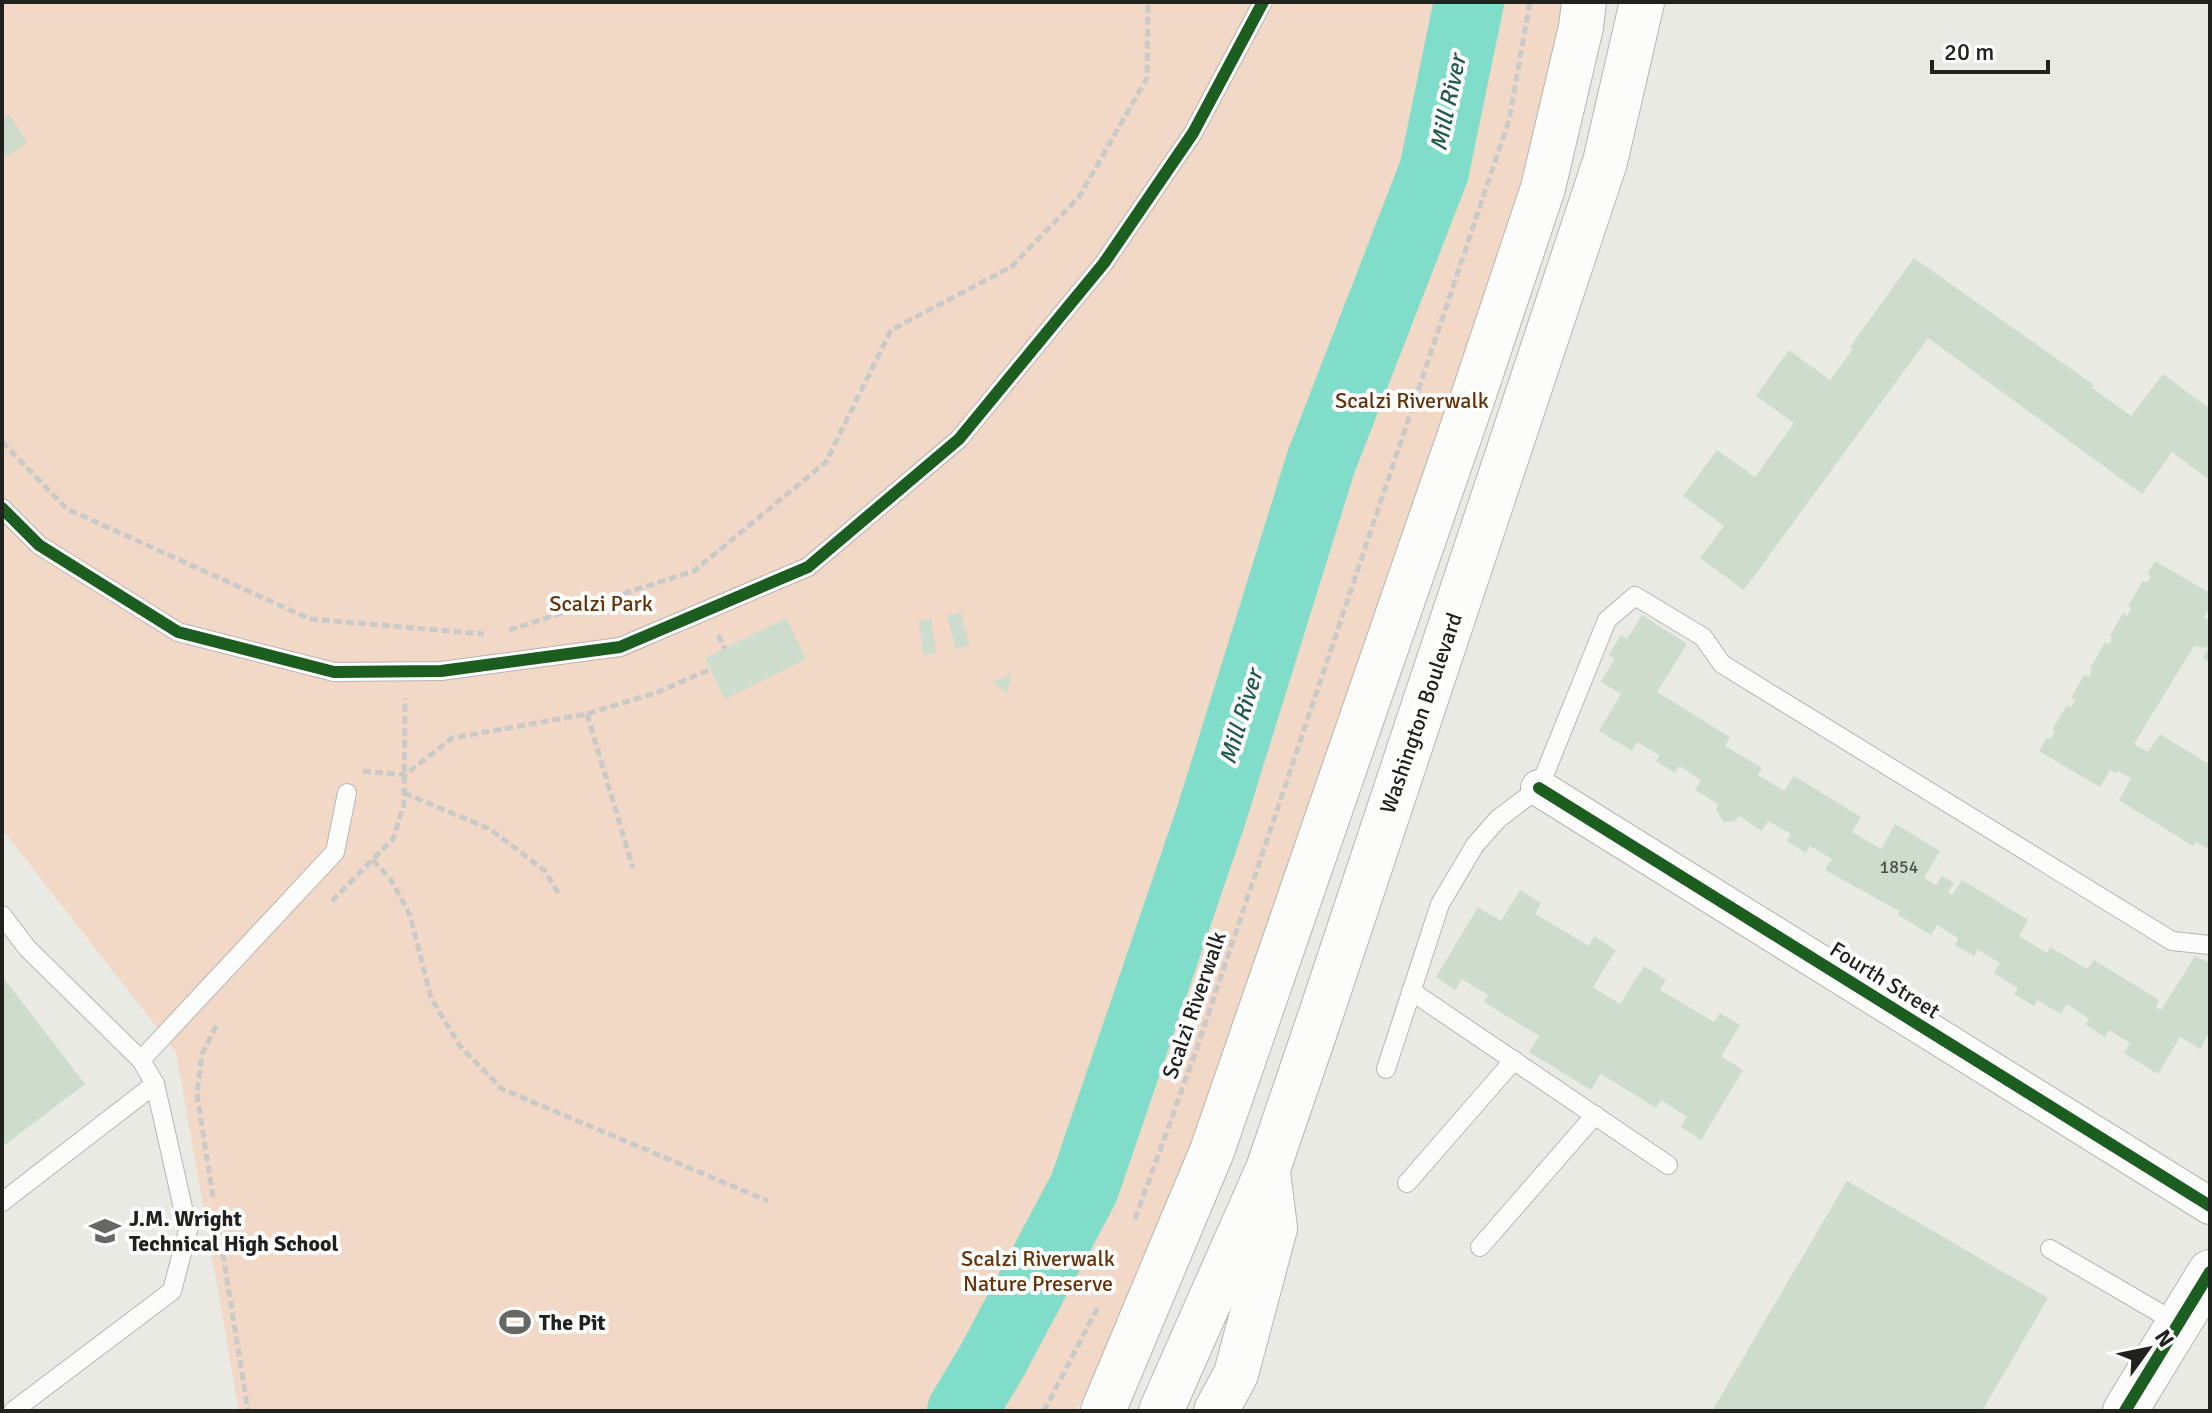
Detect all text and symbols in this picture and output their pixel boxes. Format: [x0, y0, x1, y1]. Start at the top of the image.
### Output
scale bar [1932, 24, 2048, 74]
text: 20 m [1944, 37, 1994, 67]
water label: Mill River [1423, 49, 1473, 154]
park label: Scalzi Riverwalk [1335, 387, 1489, 414]
park label: Scalzi Park [549, 590, 653, 617]
street label: Washington Boulevard [1374, 609, 1468, 817]
water label: Mill River [1212, 663, 1270, 768]
house number: 1854 [1880, 856, 1919, 878]
street label: Scalzi Riverwalk [1156, 928, 1232, 1082]
street label: Fourth Street [1825, 936, 1945, 1025]
place label: J.M. Wright Technical High School [129, 1205, 338, 1257]
school or university icon: J.M. Wright Technical High School [88, 1214, 122, 1248]
park label: Scalzi Riverwalk Nature Preserve [961, 1245, 1115, 1297]
sports icon: The Pit [498, 1305, 532, 1339]
place label: The Pit [539, 1309, 606, 1336]
north arrow [2108, 1309, 2188, 1389]
text: N [2149, 1325, 2180, 1352]

